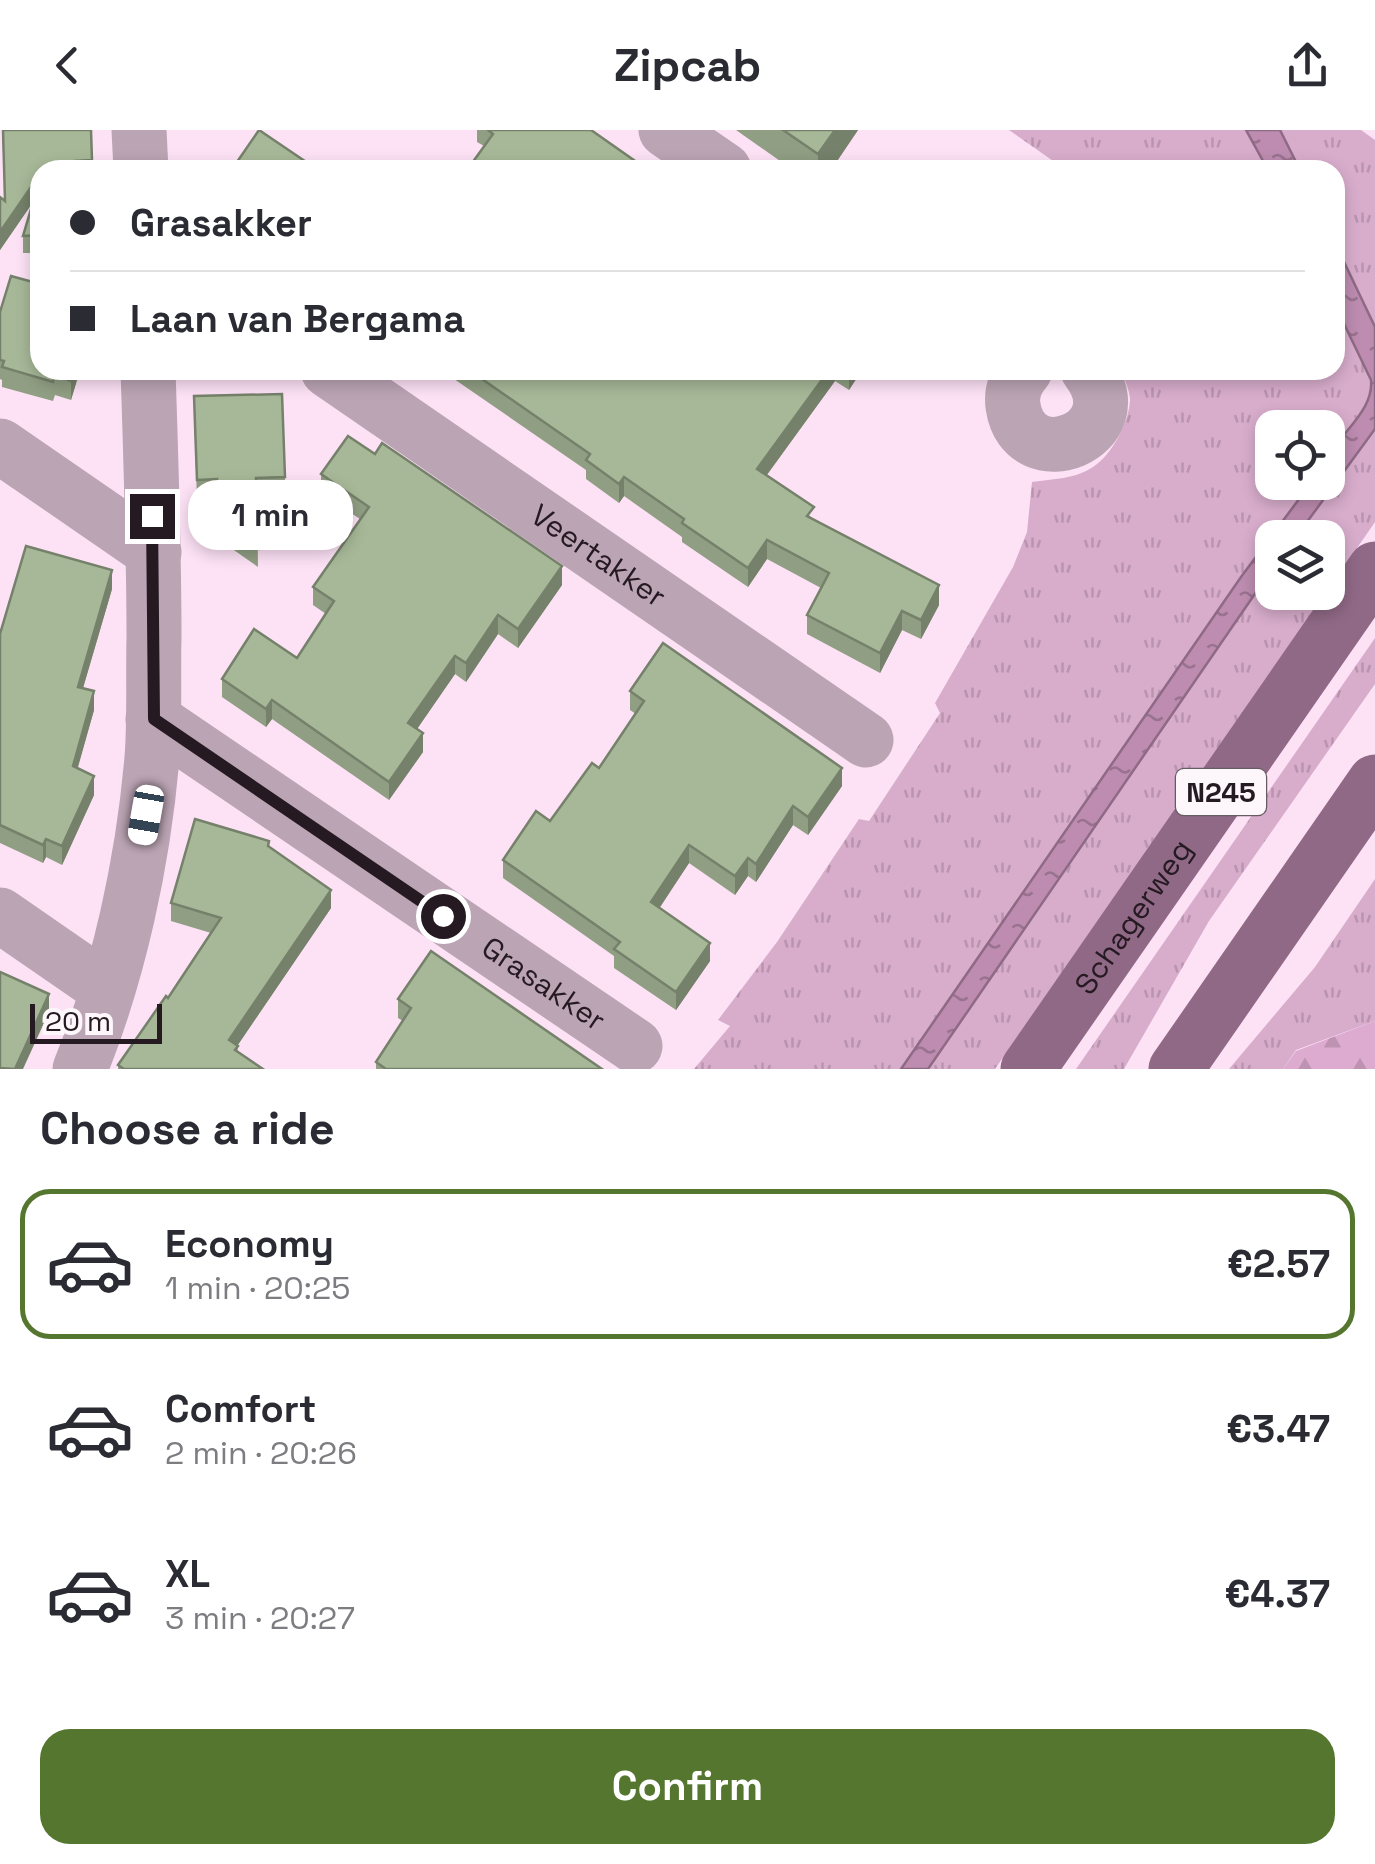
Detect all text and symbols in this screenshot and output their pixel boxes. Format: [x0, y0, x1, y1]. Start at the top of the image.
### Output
text: Zipcab [614, 37, 761, 94]
icon: back [40, 38, 95, 93]
icon: share [1280, 38, 1335, 93]
text: Grasakker [130, 199, 312, 247]
text: Laan van Bergama [130, 295, 465, 343]
map controls [1255, 410, 1345, 610]
button: locate [1255, 410, 1345, 500]
callout: 1 min [187, 481, 352, 551]
route end [130, 494, 175, 539]
text: 1 min [231, 495, 310, 535]
street label: Veertakker [523, 495, 674, 616]
button: layers [1255, 520, 1345, 610]
road number: N245 [1176, 769, 1266, 815]
car [126, 783, 166, 847]
street label: Schagerweg [1066, 831, 1201, 1002]
route start [421, 894, 466, 939]
street label: Grasakker [474, 928, 613, 1039]
scale bar [30, 999, 162, 1044]
text: 20 m [45, 1003, 111, 1039]
text: Choose a ride [40, 1100, 335, 1157]
icon: car [45, 1219, 135, 1309]
text: Economy [165, 1220, 334, 1268]
text: €2.57 [1227, 1240, 1330, 1288]
text: 1 min · 20:25 [165, 1268, 350, 1308]
icon: car [45, 1384, 135, 1474]
text: Comfort [165, 1385, 316, 1433]
text: €3.47 [1226, 1405, 1330, 1453]
text: 2 min · 20:26 [165, 1433, 357, 1473]
icon: car [45, 1549, 135, 1639]
text: XL [165, 1550, 210, 1598]
text: €4.37 [1225, 1570, 1330, 1618]
text: 3 min · 20:27 [165, 1598, 355, 1638]
button: Confirm [40, 1729, 1335, 1844]

